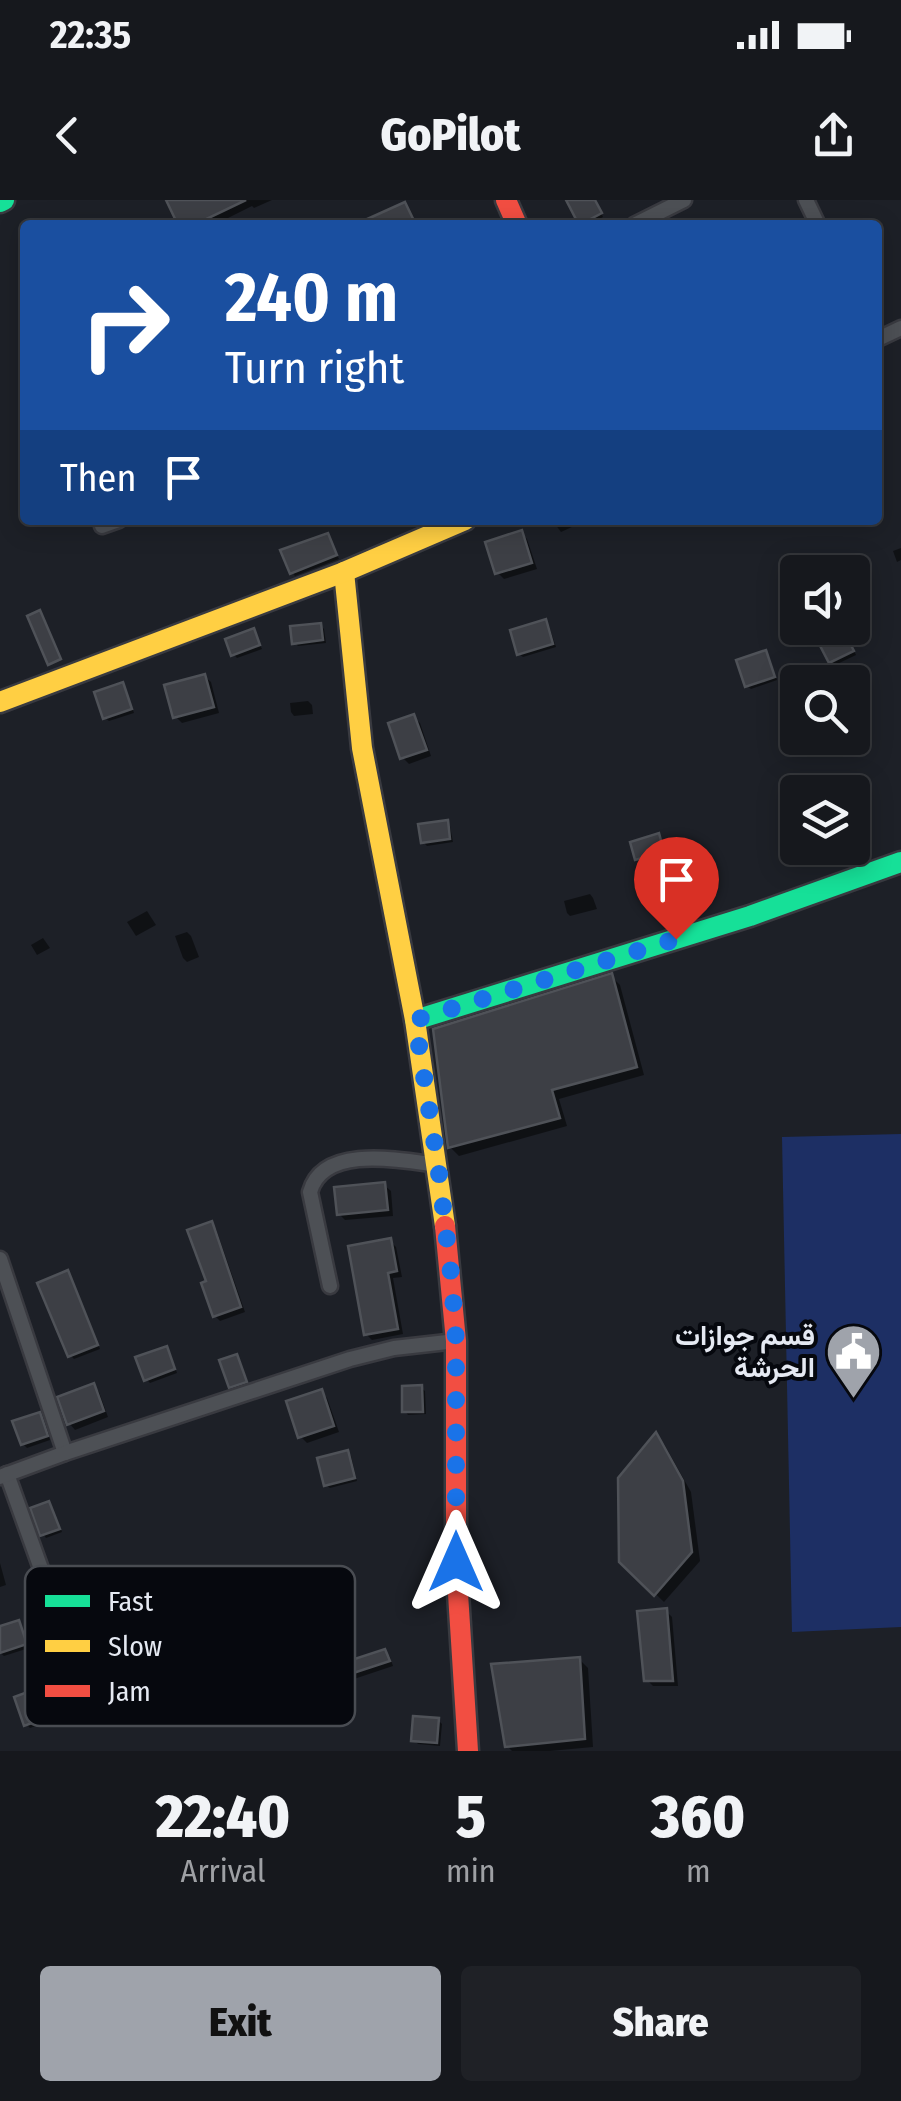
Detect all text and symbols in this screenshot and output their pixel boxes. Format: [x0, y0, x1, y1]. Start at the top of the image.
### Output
text: 22:35 [50, 12, 131, 58]
icon: back [40, 108, 95, 163]
text: GoPilot [381, 108, 520, 162]
icon: share [806, 108, 861, 163]
text: 240 m [225, 256, 398, 340]
icon: right [60, 260, 190, 390]
text: Turn right [225, 341, 404, 395]
icon: arrive [156, 450, 211, 505]
text: Then [60, 455, 136, 501]
map controls [780, 555, 870, 865]
button: sound [780, 555, 870, 645]
button: search [780, 665, 870, 755]
button: layers [780, 775, 870, 865]
pin [634, 837, 719, 940]
icon: arrive [649, 852, 704, 907]
place label: قسم جوازات الحرشة [675, 1319, 815, 1385]
public building icon: قسم جوازات الحرشة [824, 1321, 884, 1400]
position arrow [404, 1510, 508, 1614]
legend [25, 1566, 355, 1726]
text: Fast [108, 1585, 154, 1618]
text: Slow [108, 1630, 162, 1663]
text: Jam [108, 1675, 151, 1708]
text: 22:40 [156, 1781, 290, 1853]
text: 5 [456, 1781, 486, 1853]
text: 360 [651, 1781, 745, 1853]
text: Arrival [181, 1852, 265, 1890]
text: min [446, 1852, 496, 1890]
text: m [686, 1852, 711, 1890]
button: Exit [40, 1966, 441, 2081]
button: Share [461, 1966, 861, 2081]

